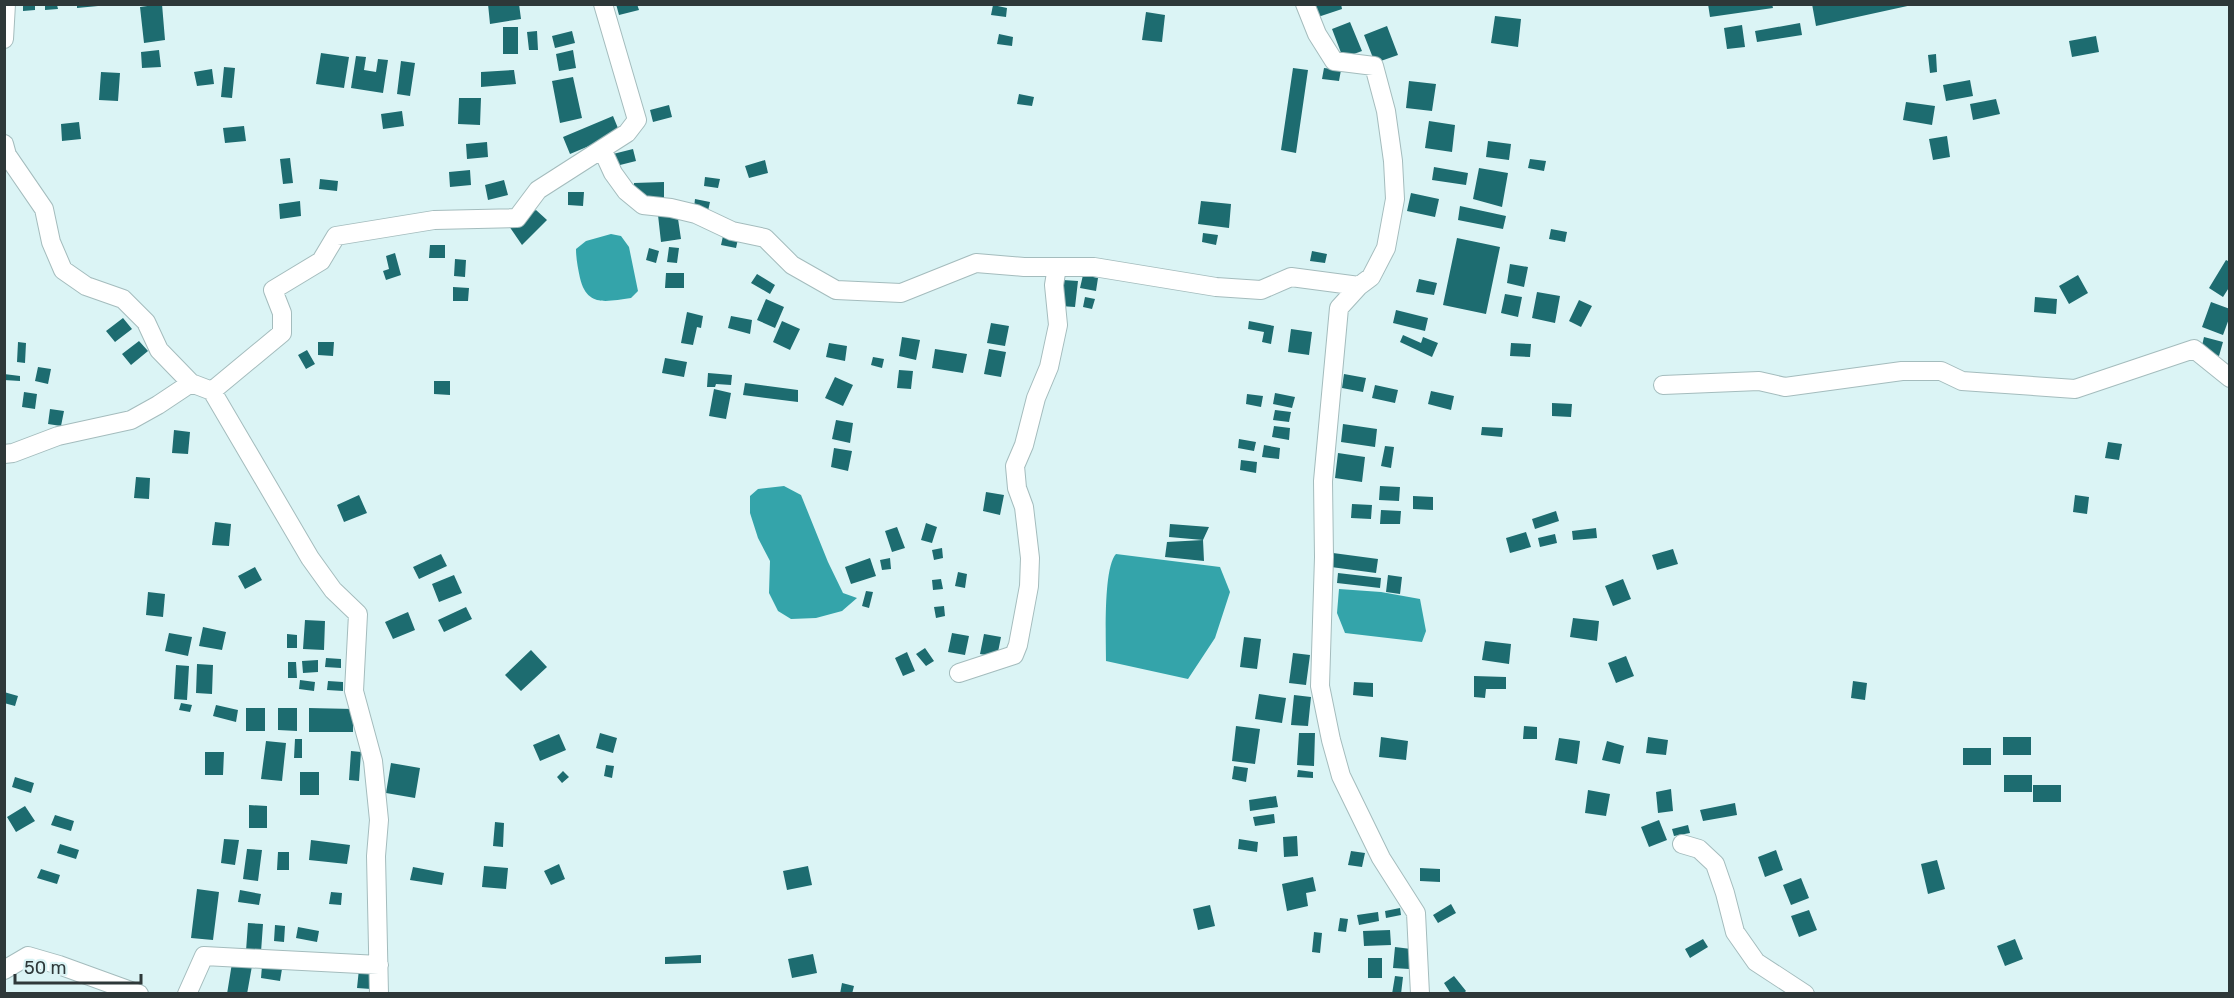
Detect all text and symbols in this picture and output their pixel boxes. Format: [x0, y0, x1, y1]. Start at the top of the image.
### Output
scale bar [15, 947, 141, 985]
text: 50 m [24, 957, 67, 979]

